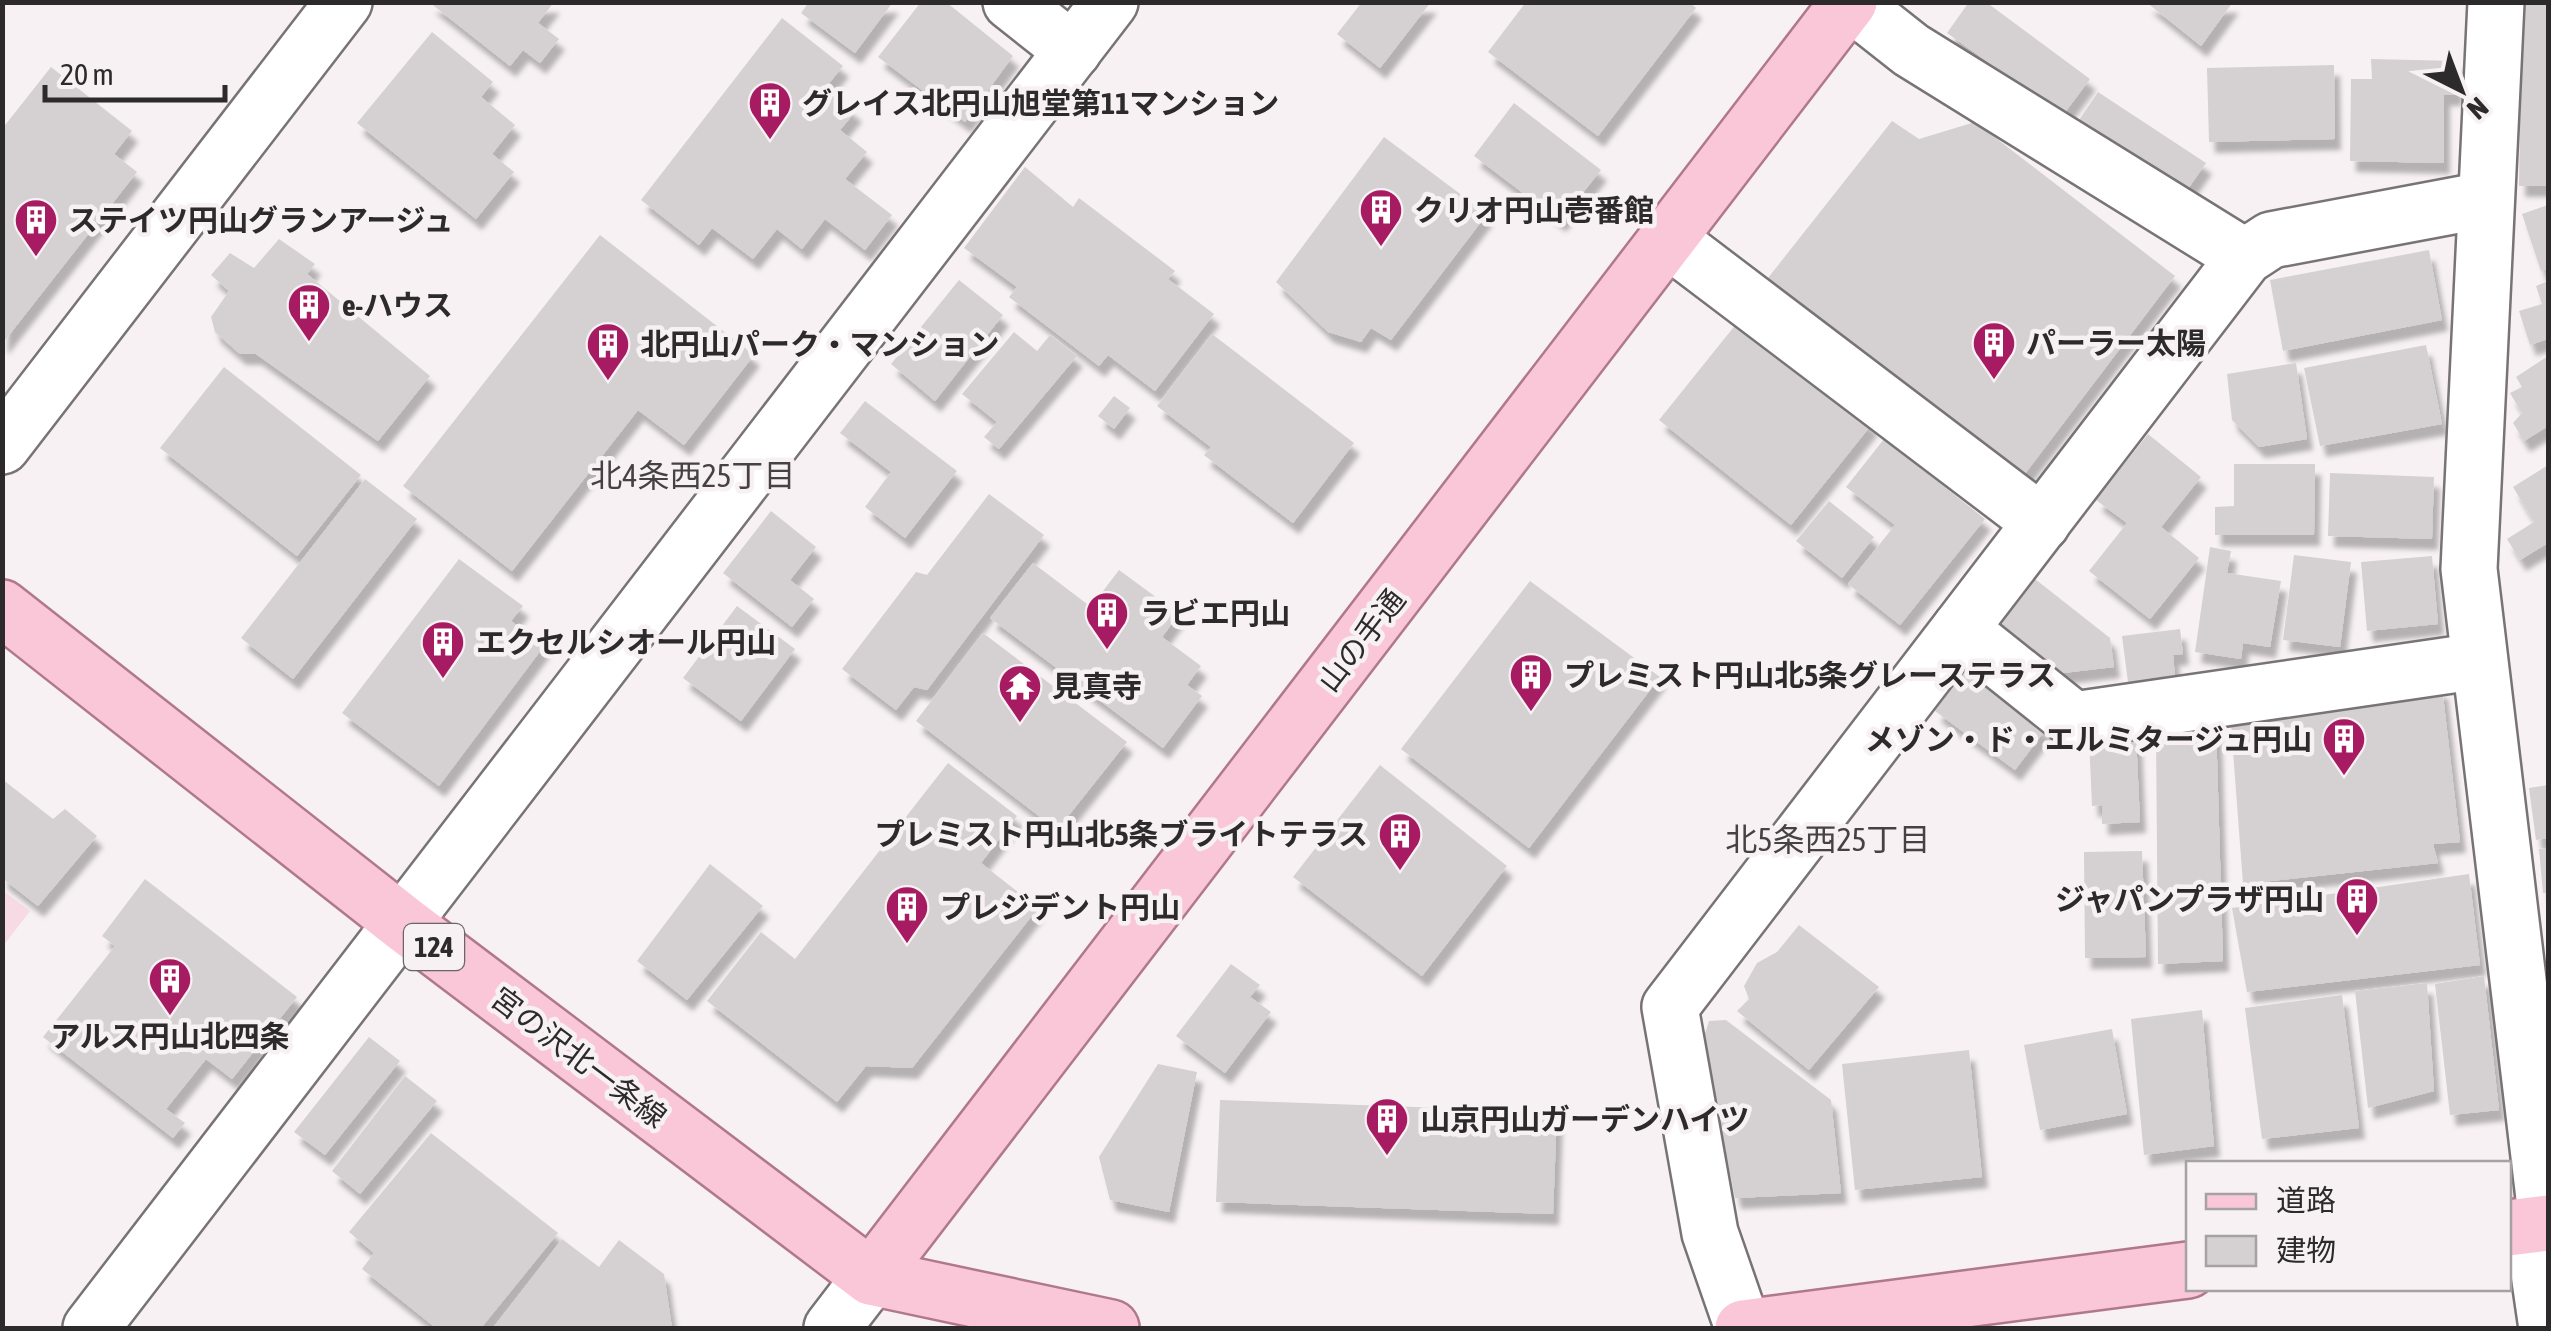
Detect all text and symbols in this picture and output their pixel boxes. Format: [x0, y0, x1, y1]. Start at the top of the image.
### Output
scale bar [45, 40, 225, 102]
north arrow [2411, 40, 2511, 140]
text: 20 m [60, 57, 114, 91]
building icon: グレイス北円山旭堂第11マンション [747, 80, 793, 141]
place label: グレイス北円山旭堂第11マンション [802, 86, 1279, 120]
text: N [2461, 91, 2495, 126]
building icon: クリオ円山壱番館 [1358, 187, 1404, 248]
place label: クリオ円山壱番館 [1414, 193, 1654, 227]
building icon: ステイツ円山グランアージュ [13, 197, 59, 258]
place label: ステイツ円山グランアージュ [68, 203, 454, 237]
building icon: e-ハウス [286, 282, 332, 343]
place label: e-ハウス [342, 288, 453, 322]
building icon: パーラー太陽 [1971, 320, 2017, 381]
building icon: 北円山パーク・マンション [585, 321, 631, 382]
place label: パーラー太陽 [2026, 326, 2206, 360]
place label: 北円山パーク・マンション [640, 327, 999, 361]
district label: 北4条西25丁目 [590, 457, 796, 494]
street label: 山の手通 [1311, 582, 1411, 698]
building icon: ラビエ円山 [1084, 590, 1130, 651]
place label: ラビエ円山 [1140, 596, 1290, 630]
building icon: エクセルシオール円山 [420, 619, 466, 680]
place label: エクセルシオール円山 [476, 625, 776, 659]
building icon: プレミスト円山北5条グレーステラス [1508, 652, 1554, 713]
place label: プレミスト円山北5条グレーステラス [1564, 658, 2056, 692]
temple icon: 見真寺 [997, 663, 1043, 724]
place label: 見真寺 [1052, 669, 1142, 703]
building icon: メゾン・ド・エルミタージュ円山 [2321, 716, 2367, 777]
place label: メゾン・ド・エルミタージュ円山 [1865, 722, 2312, 756]
building icon: プレミスト円山北5条ブライトテラス [1377, 811, 1423, 872]
place label: プレミスト円山北5条ブライトテラス [875, 817, 1368, 851]
district label: 北5条西25丁目 [1725, 821, 1931, 858]
building icon: ジャパンプラザ円山 [2334, 876, 2380, 937]
place label: ジャパンプラザ円山 [2055, 882, 2324, 916]
building icon: プレジデント円山 [884, 884, 930, 945]
place label: プレジデント円山 [940, 890, 1180, 924]
road number: 124 [404, 924, 464, 970]
building icon: アルス円山北四条 [147, 956, 193, 1017]
street label: 宮の沢北一条線 [485, 980, 673, 1134]
place label: アルス円山北四条 [50, 1019, 290, 1053]
building icon: 山京円山ガーデンハイツ [1364, 1096, 1410, 1157]
place label: 山京円山ガーデンハイツ [1420, 1102, 1749, 1136]
legend [2186, 1161, 2511, 1291]
text: 道路 [2276, 1183, 2336, 1217]
text: 建物 [2276, 1233, 2336, 1267]

